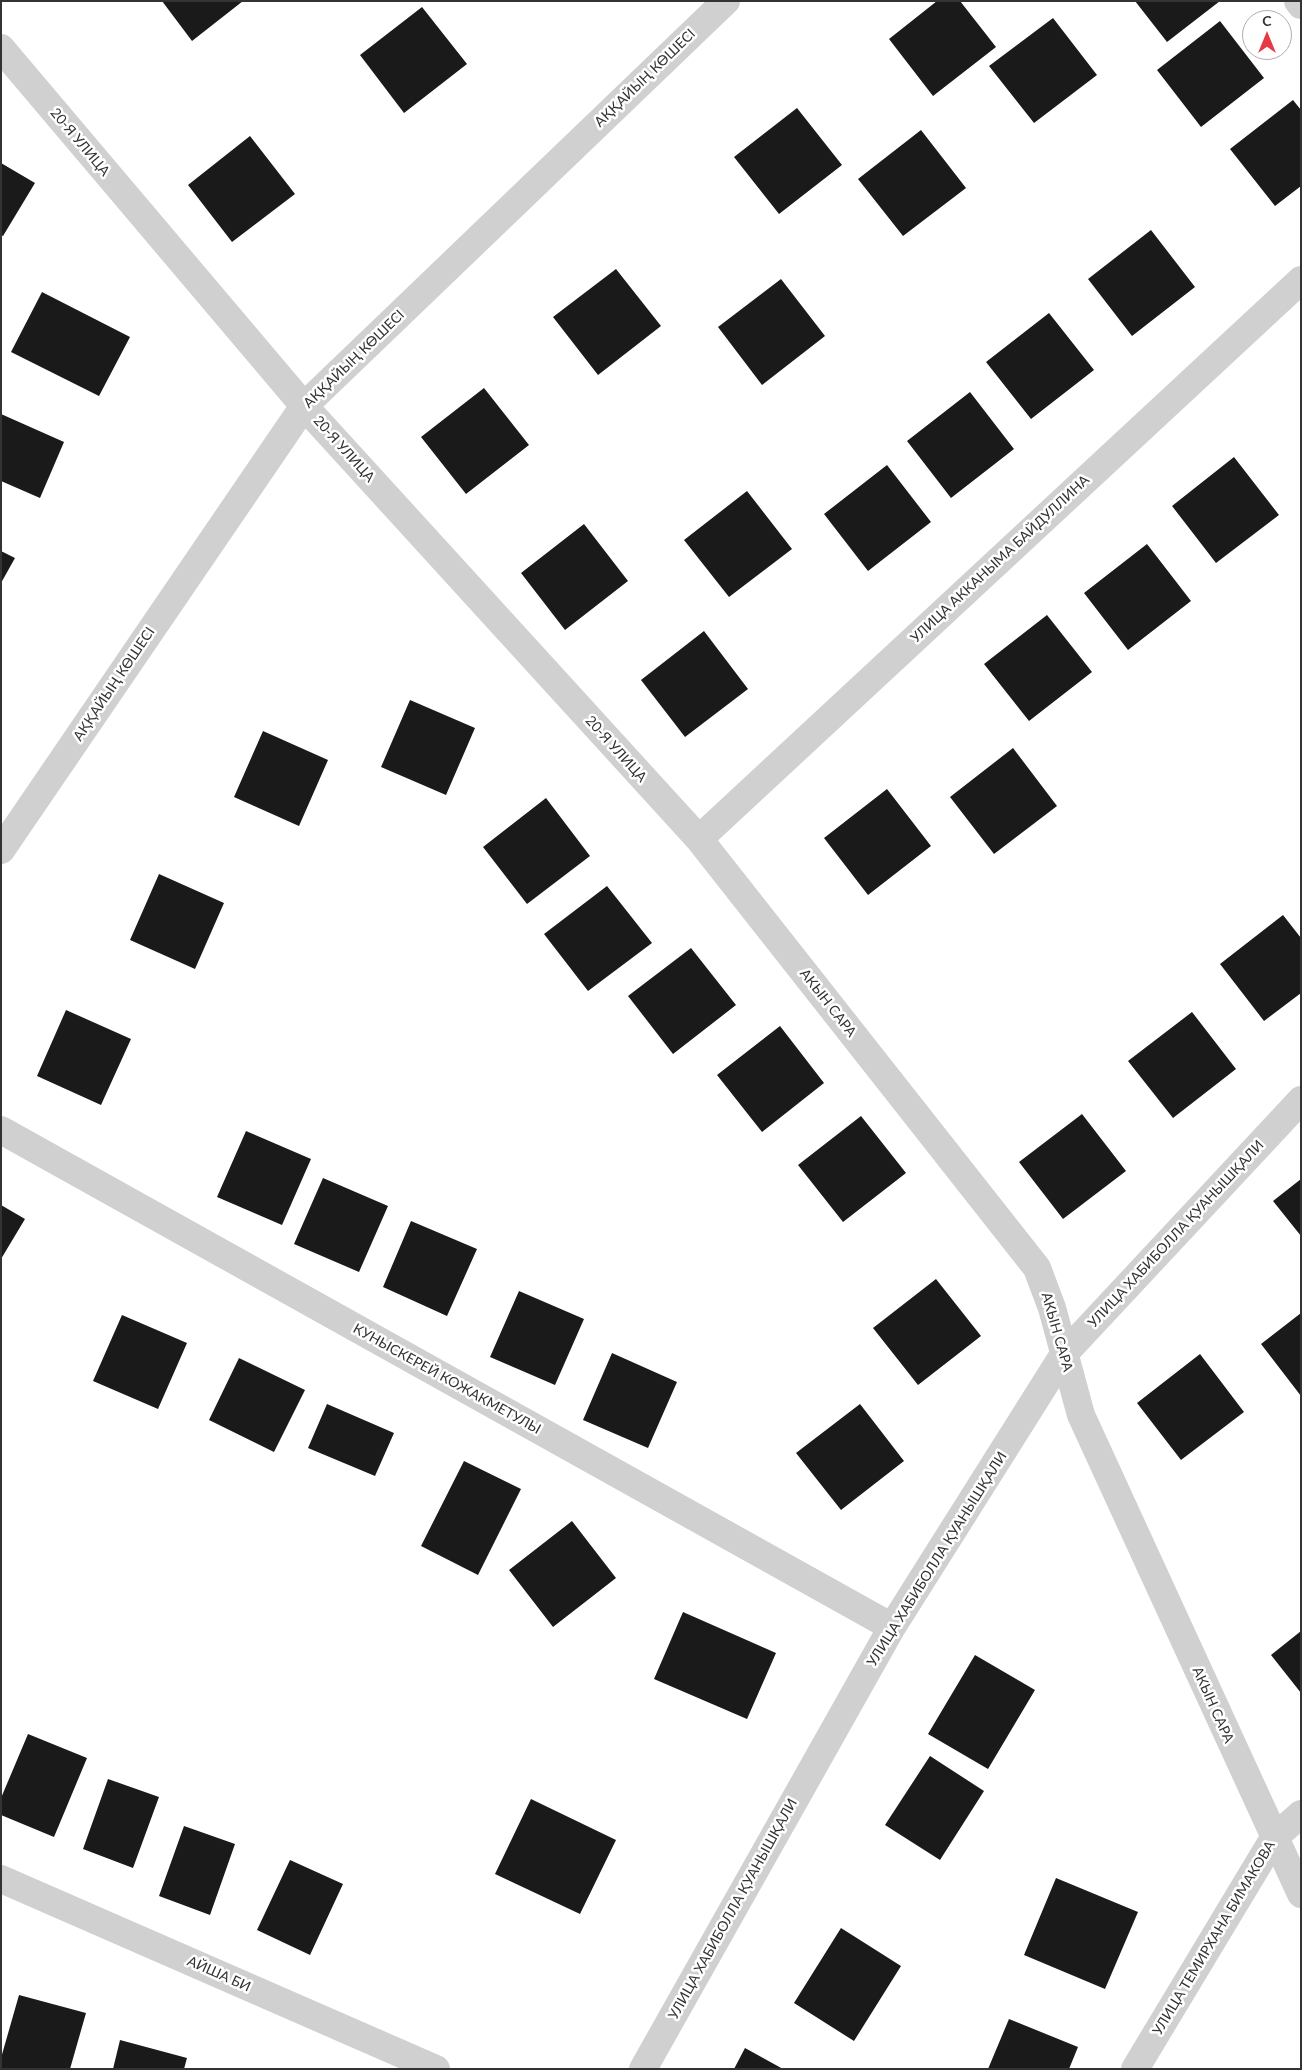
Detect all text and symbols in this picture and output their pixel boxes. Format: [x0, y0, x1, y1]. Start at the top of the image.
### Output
north arrow [1242, 10, 1292, 60]
text: С [1262, 12, 1272, 29]
street label: АҚҚАЙЫҢ КӨШЕСІ [591, 26, 699, 130]
street label: 20-Я УЛИЦА [47, 105, 113, 179]
street label: АҚҚАЙЫҢ КӨШЕСІ [300, 307, 408, 411]
street label: 20-Я УЛИЦА [310, 412, 378, 486]
street label: УЛИЦА АККАНЫМА БАЙДУЛЛИНА [907, 472, 1093, 646]
street label: АҚҚАЙЫҢ КӨШЕСІ [70, 624, 158, 744]
street label: 20-Я УЛИЦА [582, 712, 650, 786]
street label: АКЫН САРА [796, 966, 860, 1040]
street label: УЛИЦА ХАБИБОЛЛА ҚУАНЫШҚАЛИ [1085, 1137, 1267, 1331]
street label: АКЫН САРА [1038, 1290, 1076, 1374]
street label: КУНЫСКЕРЕЙ КОЖАКМЕТУЛЫ [350, 1320, 544, 1438]
street label: УЛИЦА ХАБИБОЛЛА ҚУАНЫШҚАЛИ [864, 1449, 1010, 1669]
street label: АКЫН САРА [1189, 1664, 1237, 1746]
street label: УЛИЦА ХАБИБОЛЛА ҚУАНЫШҚАЛИ [665, 1796, 801, 2022]
street label: УЛИЦА ТЕМИРХАНА БИМАКОВА [1149, 1838, 1279, 2038]
street label: АЙША БИ [185, 1953, 253, 1995]

